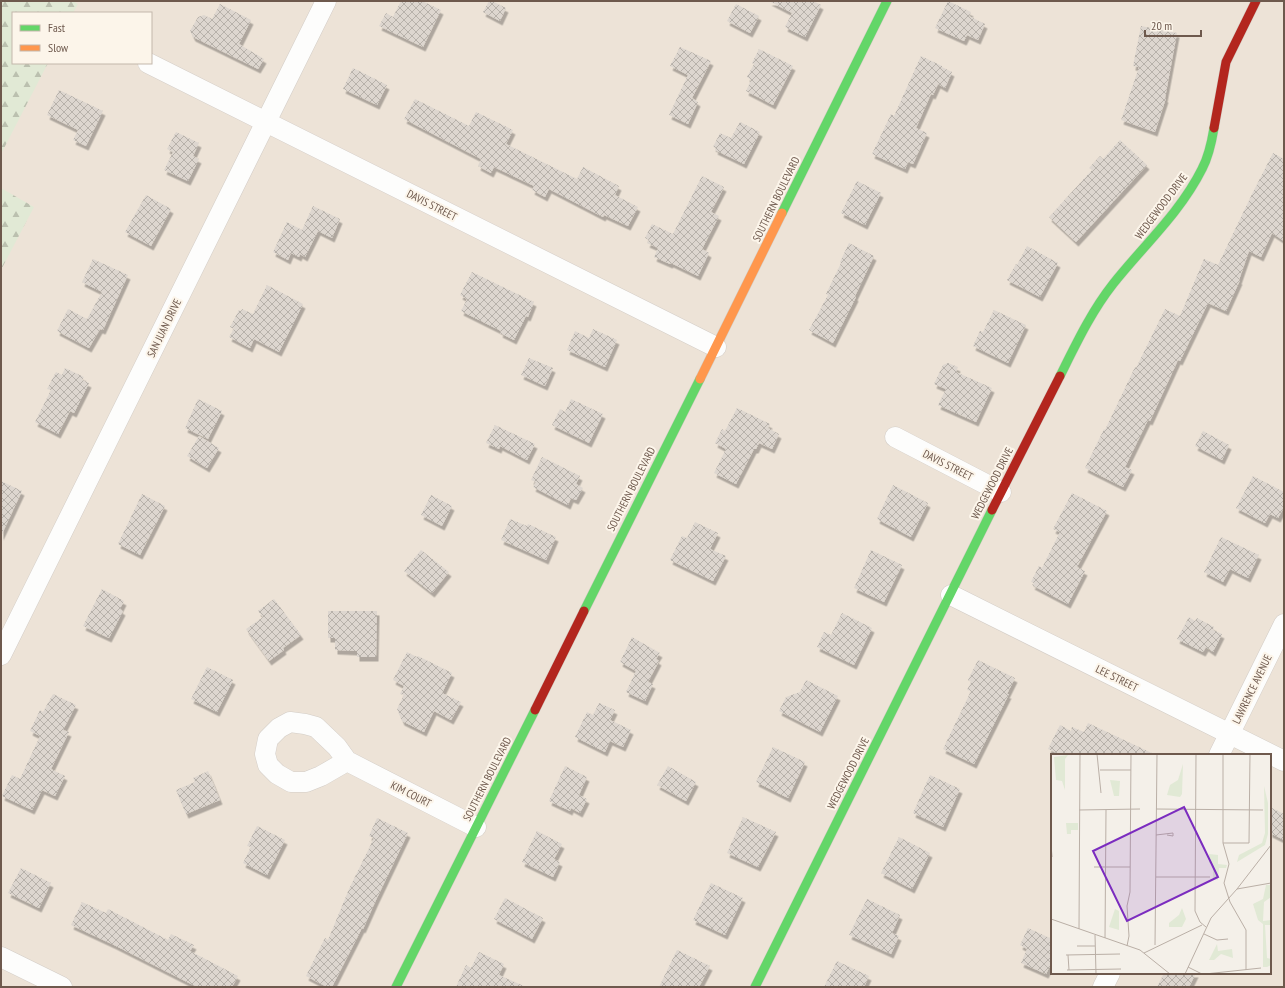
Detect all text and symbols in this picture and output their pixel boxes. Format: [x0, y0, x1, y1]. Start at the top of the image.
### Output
legend [12, 12, 152, 64]
scale bar [1145, 12, 1201, 38]
text: 20 m [1151, 18, 1172, 33]
text: Fast [48, 20, 66, 35]
text: Slow [48, 40, 69, 55]
street label: SOUTHERN BOULEVARD [749, 154, 803, 244]
street label: WEDGEWOOD DRIVE [1132, 170, 1190, 242]
street label: DAVIS STREET [405, 186, 459, 224]
street label: SAN JUAN DRIVE [144, 296, 184, 360]
street label: SOUTHERN BOULEVARD [604, 444, 658, 533]
street label: WEDGEWOOD DRIVE [968, 444, 1016, 521]
street label: DAVIS STREET [921, 446, 975, 484]
street label: LAWRENCE AVENUE [1229, 652, 1275, 726]
street label: LEE STREET [1093, 662, 1141, 694]
street label: SOUTHERN BOULEVARD [460, 734, 514, 823]
street label: WEDGEWOOD DRIVE [824, 734, 872, 811]
inset map [1051, 754, 1271, 974]
street label: KIM COURT [388, 778, 434, 810]

